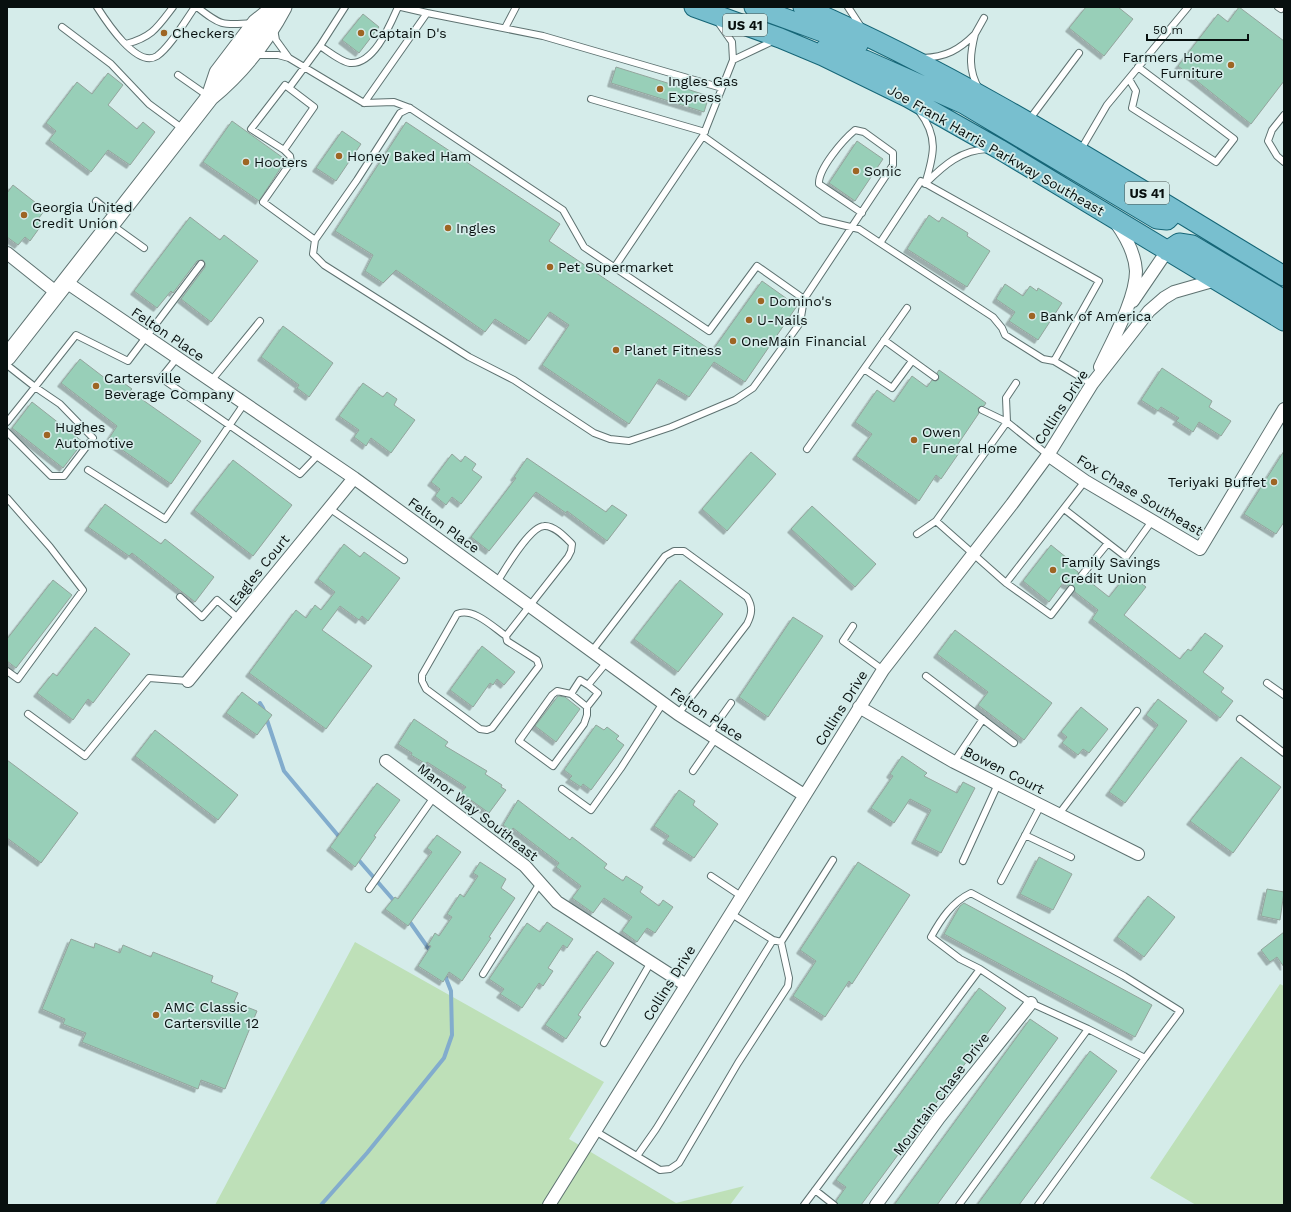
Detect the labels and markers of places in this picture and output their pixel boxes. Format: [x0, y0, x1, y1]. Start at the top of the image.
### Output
place label: Checkers [172, 25, 235, 41]
place label: Captain D's [369, 25, 447, 41]
marker: Checkers [159, 28, 169, 38]
marker: Captain D's [356, 28, 366, 38]
place label: Farmers Home Furniture [1123, 49, 1223, 81]
marker: Farmers Home Furniture [1226, 60, 1236, 70]
place label: Ingles Gas Express [668, 73, 738, 105]
marker: Ingles Gas Express [655, 84, 665, 94]
place label: Honey Baked Ham [347, 148, 471, 164]
marker: Honey Baked Ham [334, 151, 344, 161]
place label: Hooters [254, 154, 308, 170]
marker: Hooters [241, 157, 251, 167]
place label: Sonic [864, 163, 902, 179]
marker: Sonic [851, 166, 861, 176]
place label: Georgia United Credit Union [32, 199, 132, 231]
marker: Georgia United Credit Union [19, 210, 29, 220]
place label: Ingles [456, 220, 496, 236]
marker: Ingles [443, 223, 453, 233]
place label: Pet Supermarket [558, 259, 674, 275]
marker: Pet Supermarket [545, 262, 555, 272]
place label: Domino's [769, 293, 832, 309]
marker: Domino's [756, 296, 766, 306]
place label: Bank of America [1040, 308, 1152, 324]
marker: Bank of America [1027, 311, 1037, 321]
place label: U-Nails [757, 312, 808, 328]
marker: U-Nails [744, 315, 754, 325]
place label: OneMain Financial [741, 333, 867, 349]
marker: OneMain Financial [728, 336, 738, 346]
place label: Planet Fitness [624, 342, 722, 358]
marker: Planet Fitness [611, 345, 621, 355]
place label: Cartersville Beverage Company [104, 370, 235, 402]
marker: Cartersville Beverage Company [91, 381, 101, 391]
place label: Hughes Automotive [55, 419, 134, 451]
place label: Owen Funeral Home [922, 424, 1017, 456]
marker: Hughes Automotive [42, 430, 52, 440]
marker: Owen Funeral Home [909, 435, 919, 445]
place label: Teriyaki Buffet [1168, 474, 1266, 490]
marker: Teriyaki Buffet [1269, 477, 1279, 487]
place label: Family Savings Credit Union [1061, 554, 1160, 586]
marker: Family Savings Credit Union [1048, 565, 1058, 575]
place label: AMC Classic Cartersville 12 [164, 999, 259, 1031]
marker: AMC Classic Cartersville 12 [151, 1010, 161, 1020]

